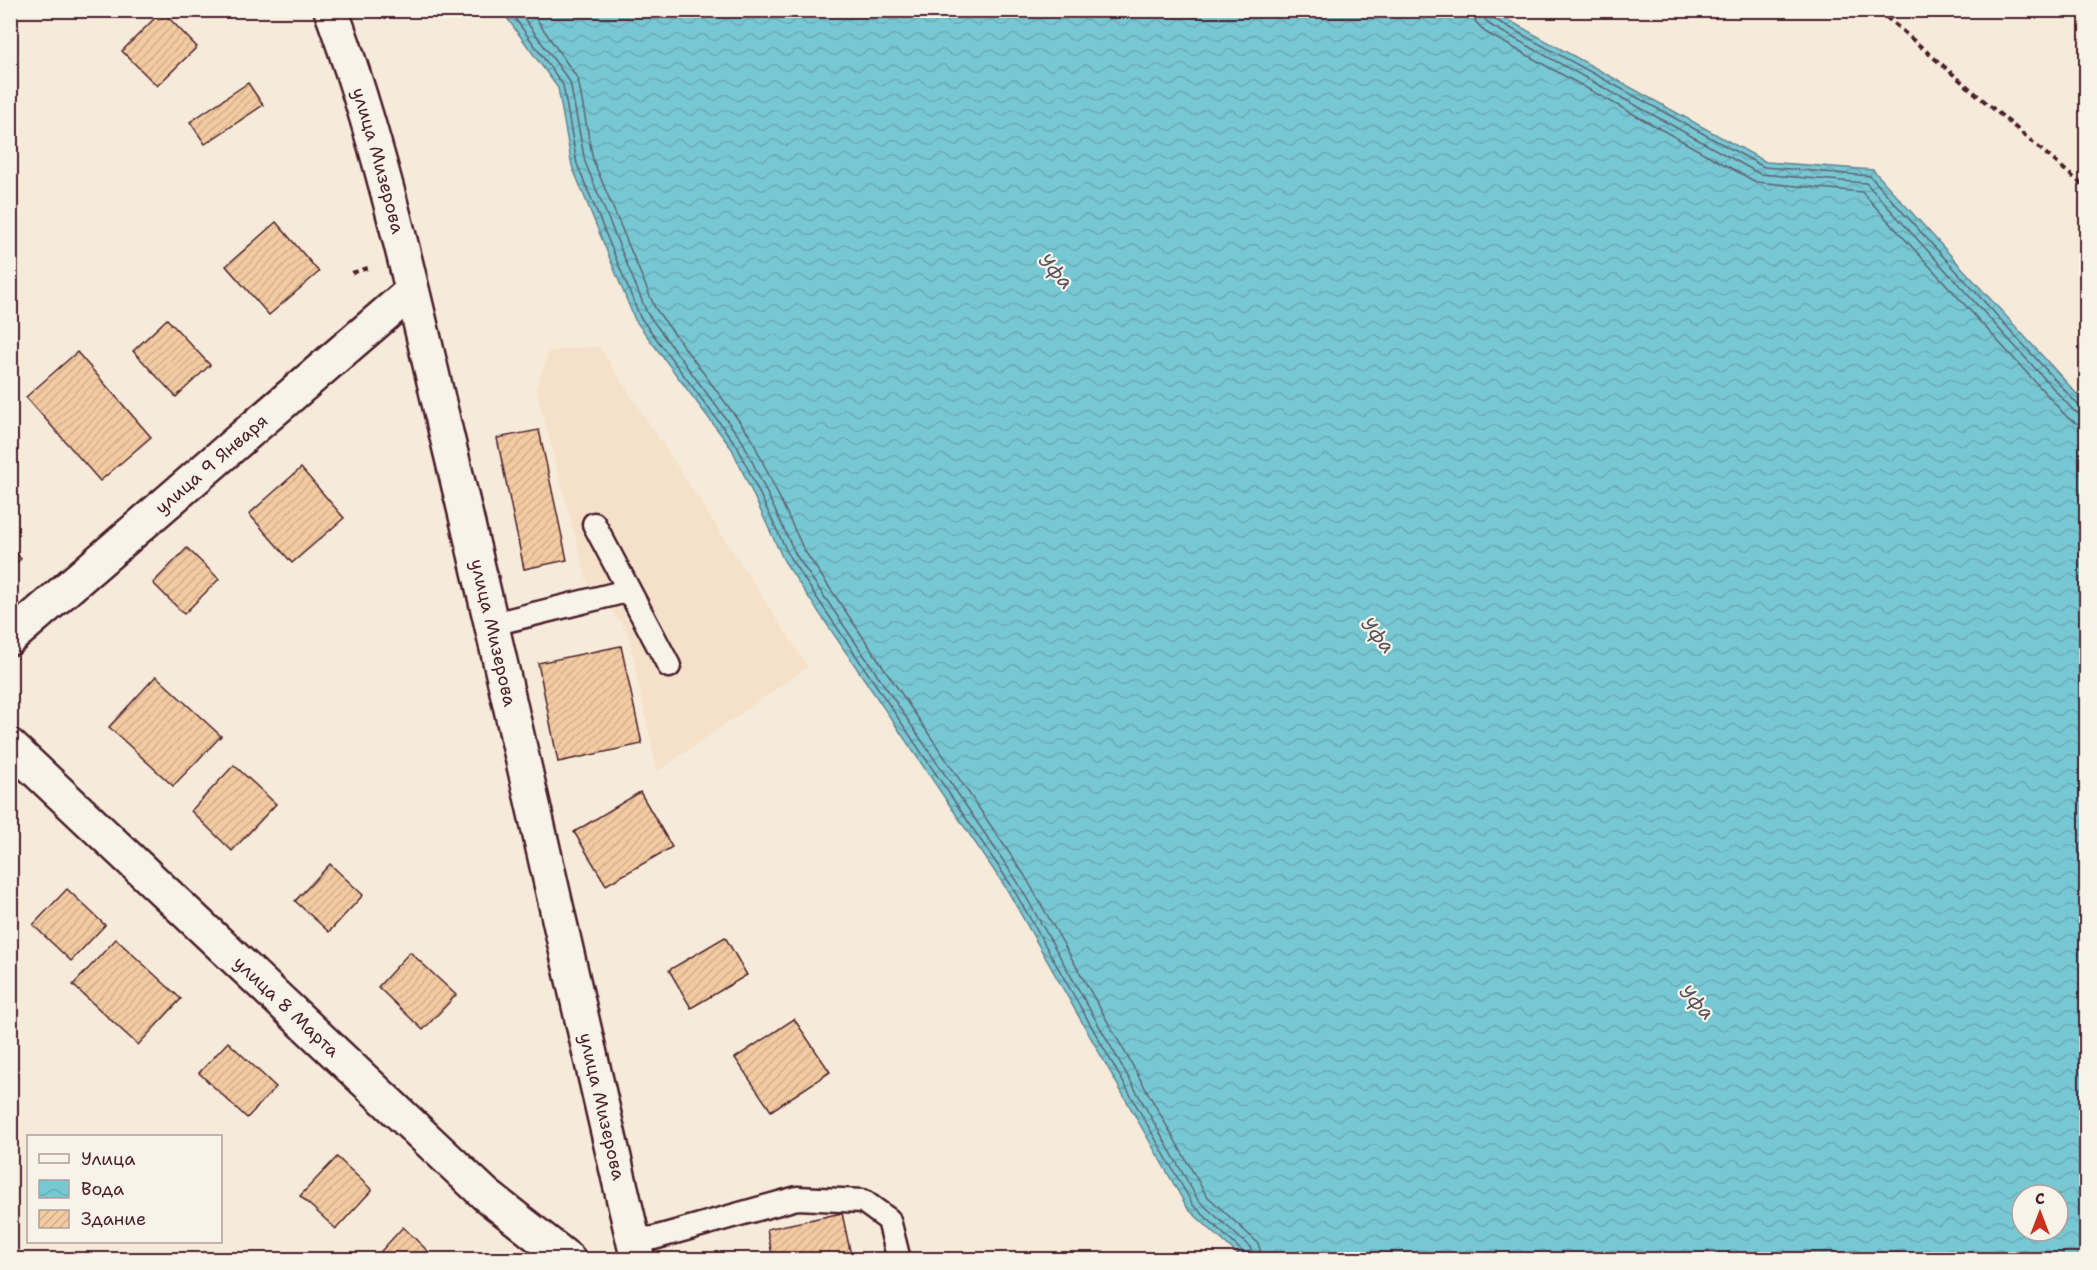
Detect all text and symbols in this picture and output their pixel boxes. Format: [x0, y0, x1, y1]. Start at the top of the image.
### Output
street label: улица Мизерова [346, 85, 410, 236]
water label: Уфа [1033, 247, 1079, 295]
street label: улица 9 Января [150, 409, 273, 520]
street label: улица Мизерова [465, 557, 522, 709]
water label: Уфа [1355, 611, 1401, 659]
street label: улица 8 Марта [228, 951, 345, 1063]
water label: Уфа [1674, 979, 1720, 1025]
street label: улица Мизерова [573, 1030, 631, 1183]
legend [27, 1135, 222, 1243]
text: Улица [81, 1147, 135, 1171]
text: Вода [81, 1177, 124, 1201]
north arrow [2010, 1183, 2070, 1243]
text: С [2035, 1188, 2045, 1209]
text: Здание [81, 1207, 146, 1231]

